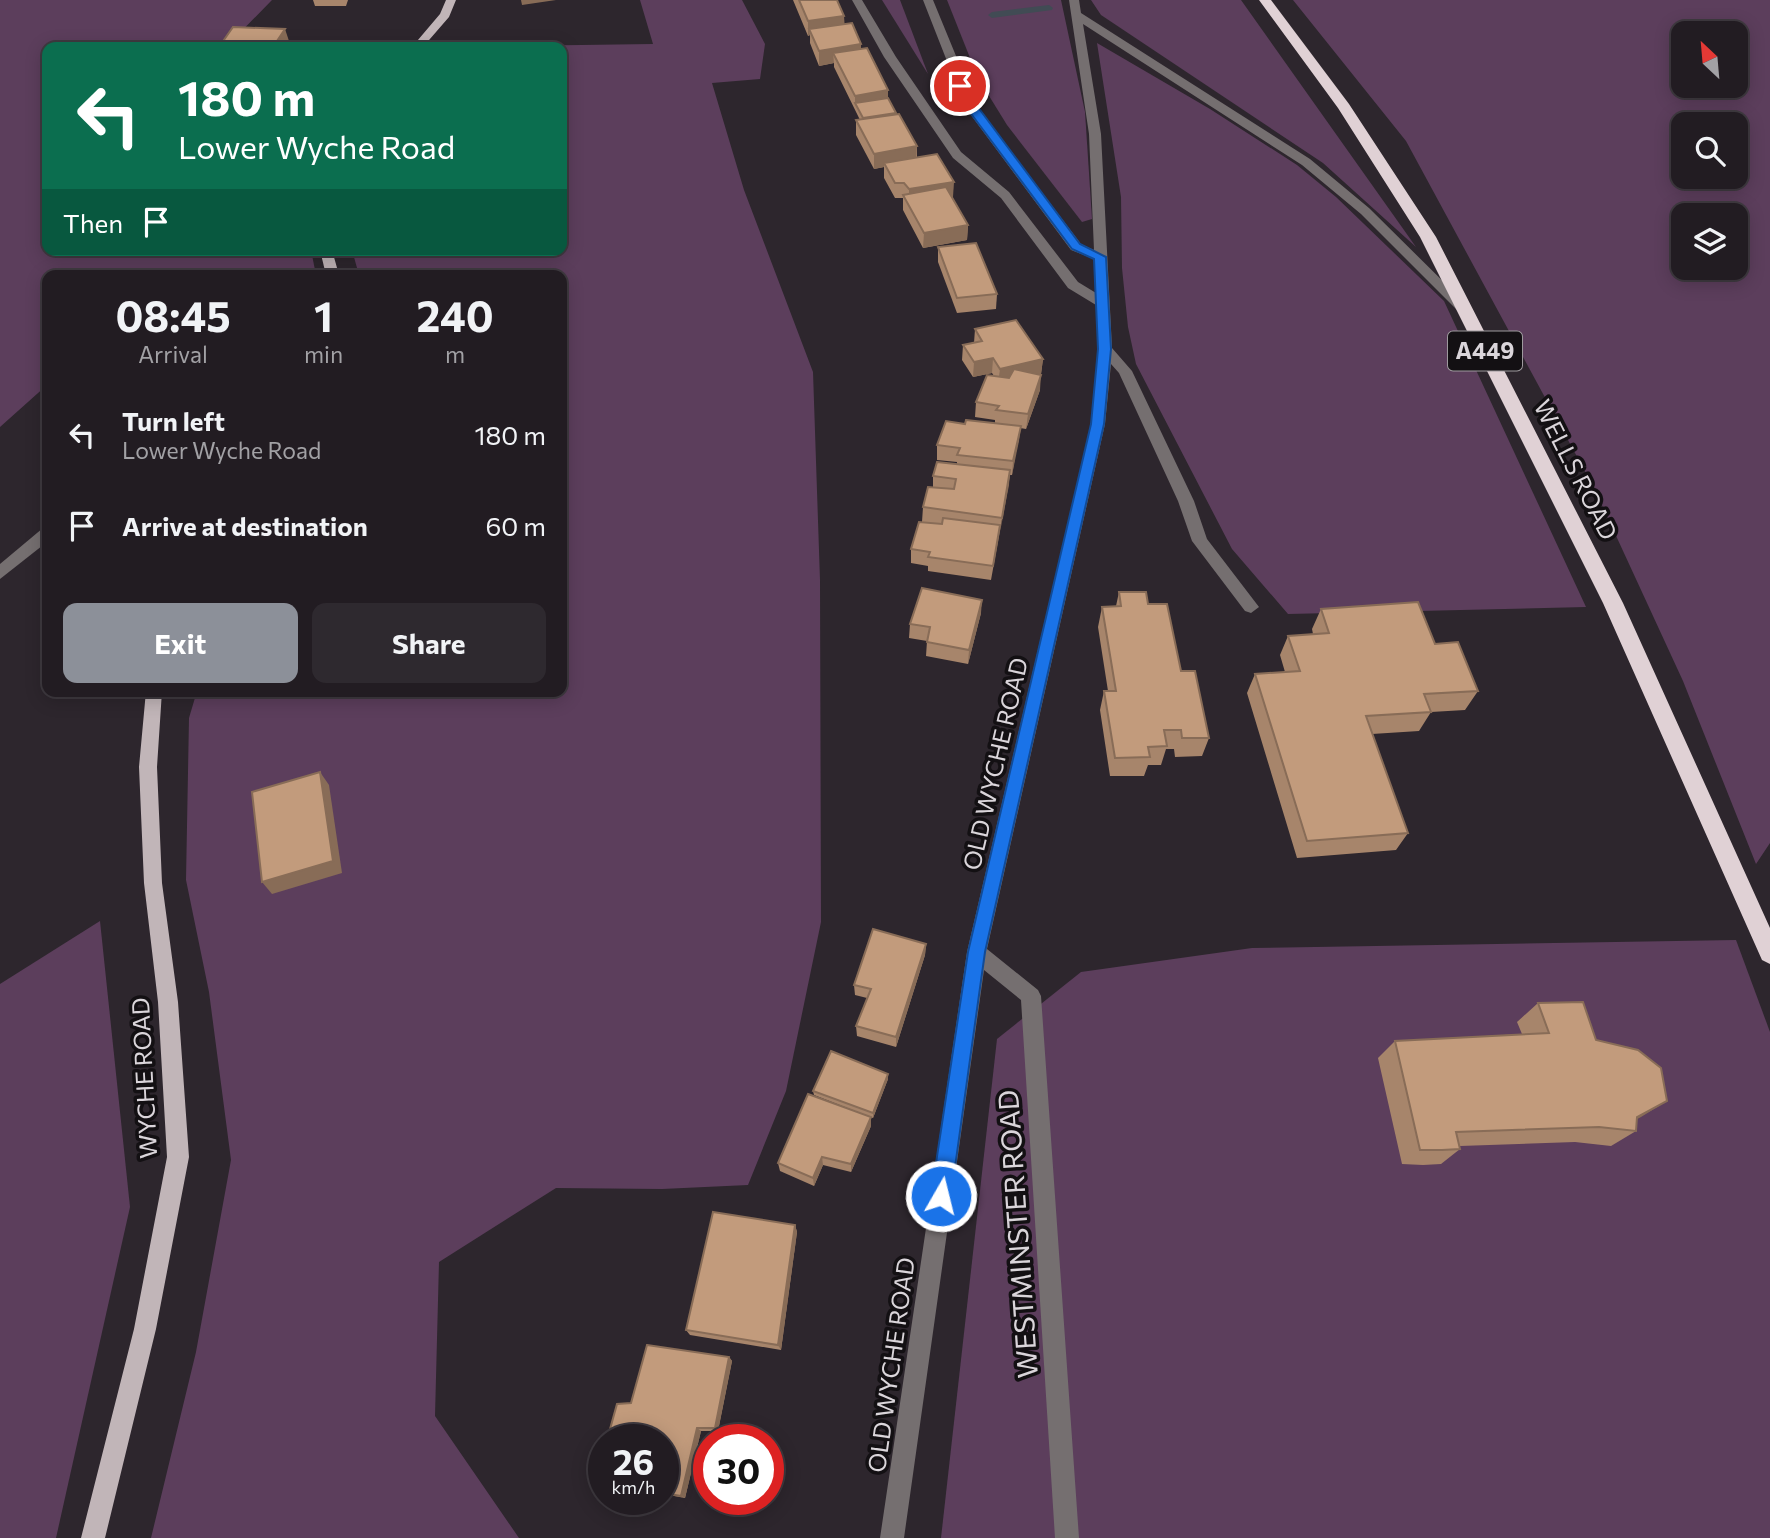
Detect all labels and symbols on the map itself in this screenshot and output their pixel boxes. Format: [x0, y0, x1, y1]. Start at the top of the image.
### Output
north arrow [1671, 21, 1748, 98]
pin [930, 56, 990, 116]
road number: A449 [1448, 332, 1522, 370]
street label: WELLS ROAD [1529, 394, 1624, 544]
street label: OLD WYCHE ROAD [956, 655, 1033, 873]
street label: WYCHE ROAD [125, 997, 162, 1159]
street label: WESTMINSTER ROAD [990, 1089, 1044, 1379]
position arrow [904, 1159, 978, 1233]
street label: OLD WYCHE ROAD [861, 1255, 920, 1474]
speed limit sign: 30 [693, 1424, 784, 1515]

